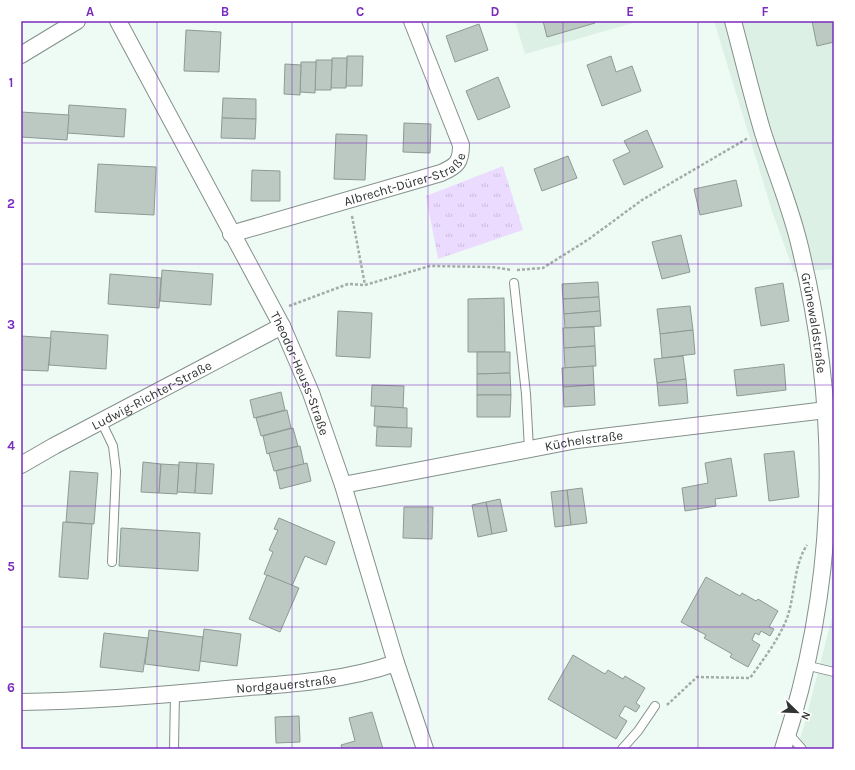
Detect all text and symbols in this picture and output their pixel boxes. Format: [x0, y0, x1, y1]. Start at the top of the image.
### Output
text: A [86, 4, 94, 19]
text: B [221, 4, 229, 19]
text: C [356, 4, 364, 19]
text: D [491, 4, 500, 19]
text: E [626, 4, 634, 19]
text: F [761, 4, 769, 19]
text: 1 [9, 75, 13, 90]
street label: Albrecht-Dürer-Straße [342, 151, 468, 208]
text: 2 [7, 196, 15, 211]
street label: Grünewaldstraße [799, 271, 830, 374]
street label: Theodor-Heuss-Straße [268, 309, 333, 438]
text: 3 [7, 317, 15, 332]
street label: Ludwig-Richter-Straße [89, 357, 214, 432]
street label: Küchelstraße [543, 427, 624, 454]
text: 4 [7, 438, 15, 453]
text: 5 [7, 559, 15, 574]
street label: Nordgauerstraße [236, 670, 338, 696]
text: 6 [7, 680, 15, 695]
north arrow [777, 692, 817, 732]
text: N [798, 710, 813, 722]

